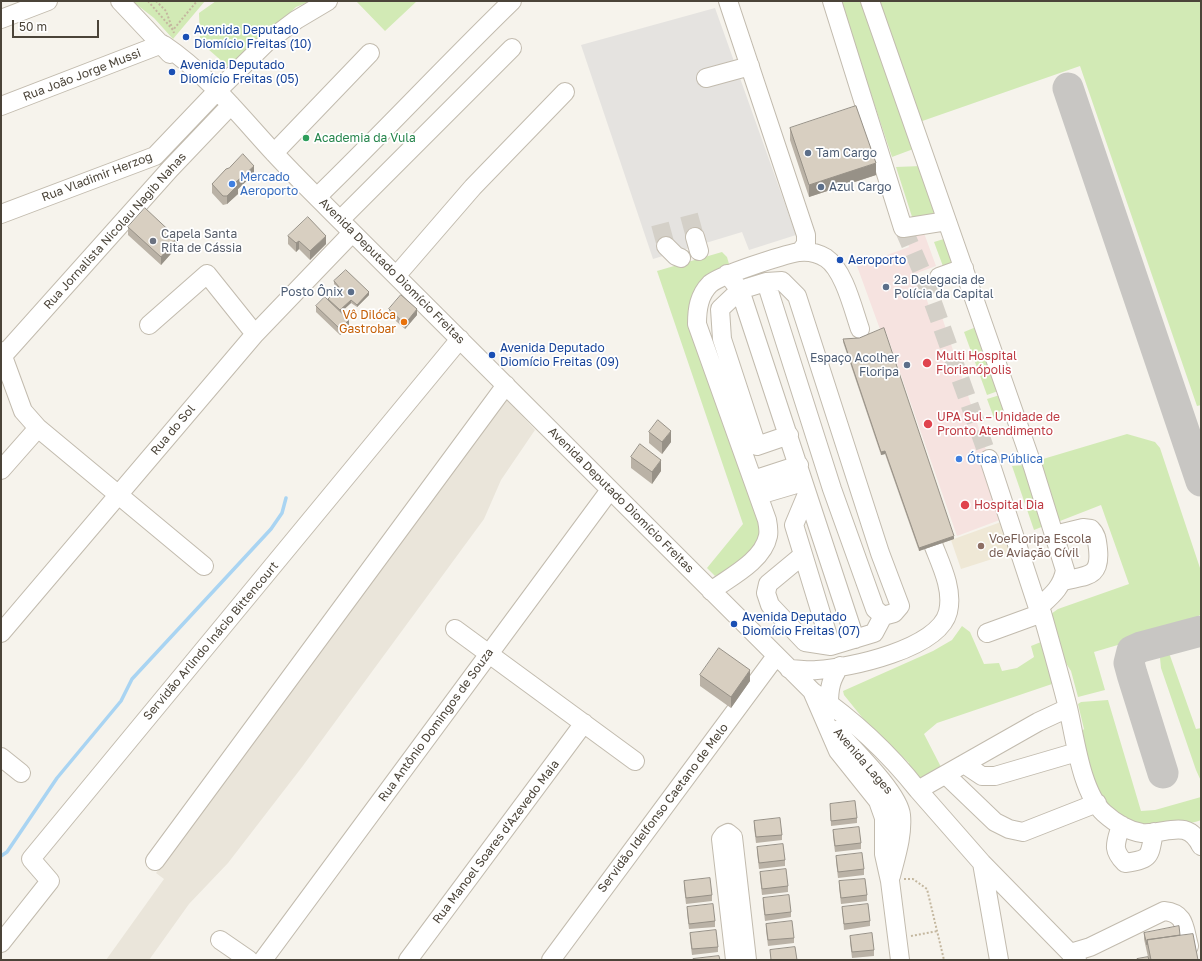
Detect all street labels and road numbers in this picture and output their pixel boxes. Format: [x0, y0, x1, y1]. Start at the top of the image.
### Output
street label: Rua João Jorge Mussi [21, 46, 143, 104]
street label: Rua Vladimir Herzog [40, 149, 154, 205]
street label: Rua Jornalista Nicolau Nagib Nahas [41, 150, 189, 312]
street label: Avenida Deputado Diomício Freitas [316, 195, 468, 347]
street label: Rua do Sol [148, 402, 198, 458]
street label: Avenida Deputado Diomício Freitas [545, 424, 697, 576]
street label: Servidão Arlindo Inácio Bittencourt [140, 559, 282, 723]
street label: Rua Antônio Domingos de Souza [375, 645, 497, 805]
street label: Servidão Idelfonso Caetano de Melo [595, 721, 731, 895]
street label: Avenida Lages [830, 725, 896, 797]
street label: Rua Manoel Soares d'Azevedo Maia [430, 757, 562, 927]

